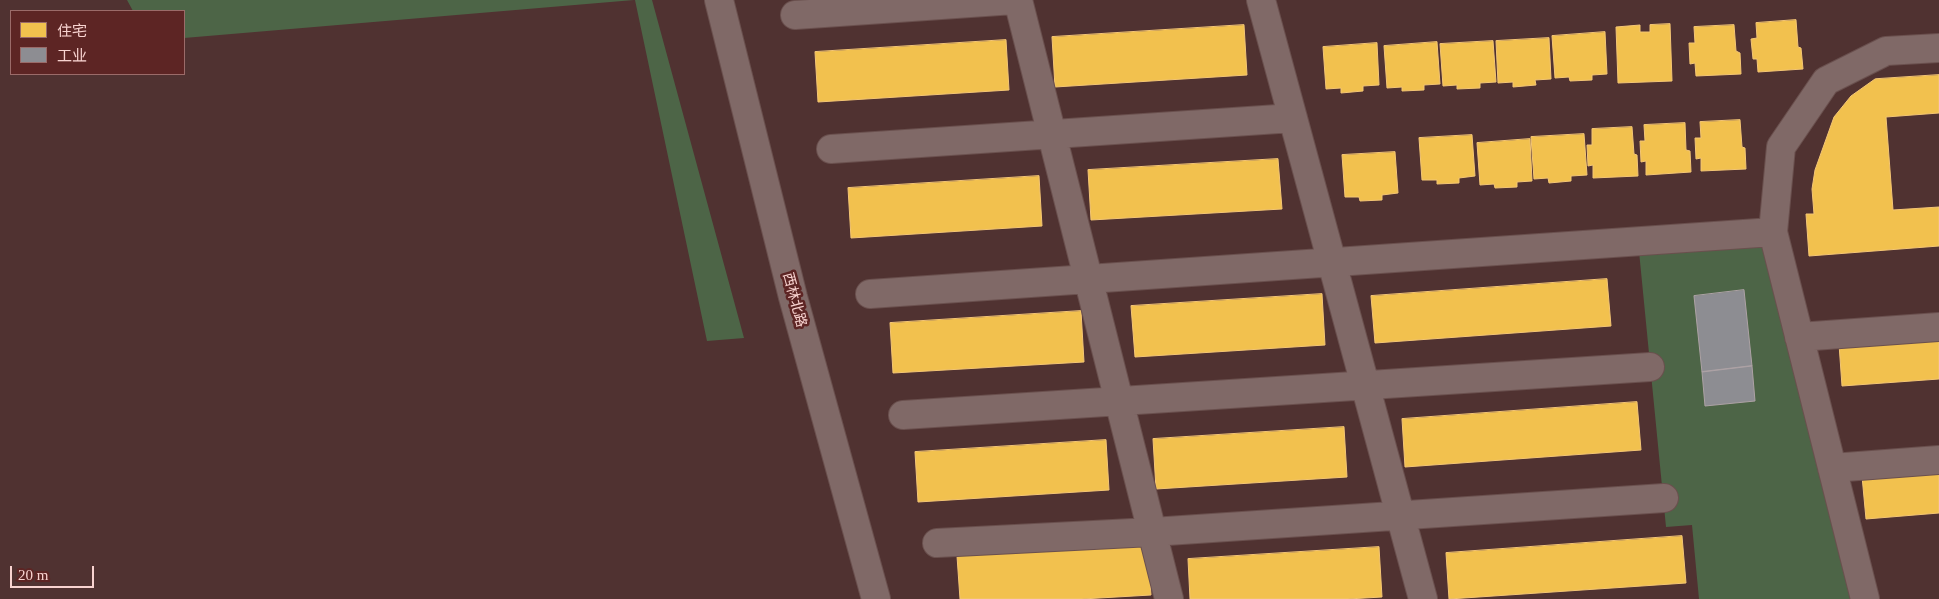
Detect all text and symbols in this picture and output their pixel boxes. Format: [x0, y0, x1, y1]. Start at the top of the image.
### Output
legend [10, 10, 185, 75]
text: 住宅 [57, 23, 87, 39]
text: 工业 [57, 48, 87, 64]
street label: 西林北路 [779, 271, 809, 329]
scale bar [12, 556, 96, 588]
text: 20 m [18, 567, 48, 583]

